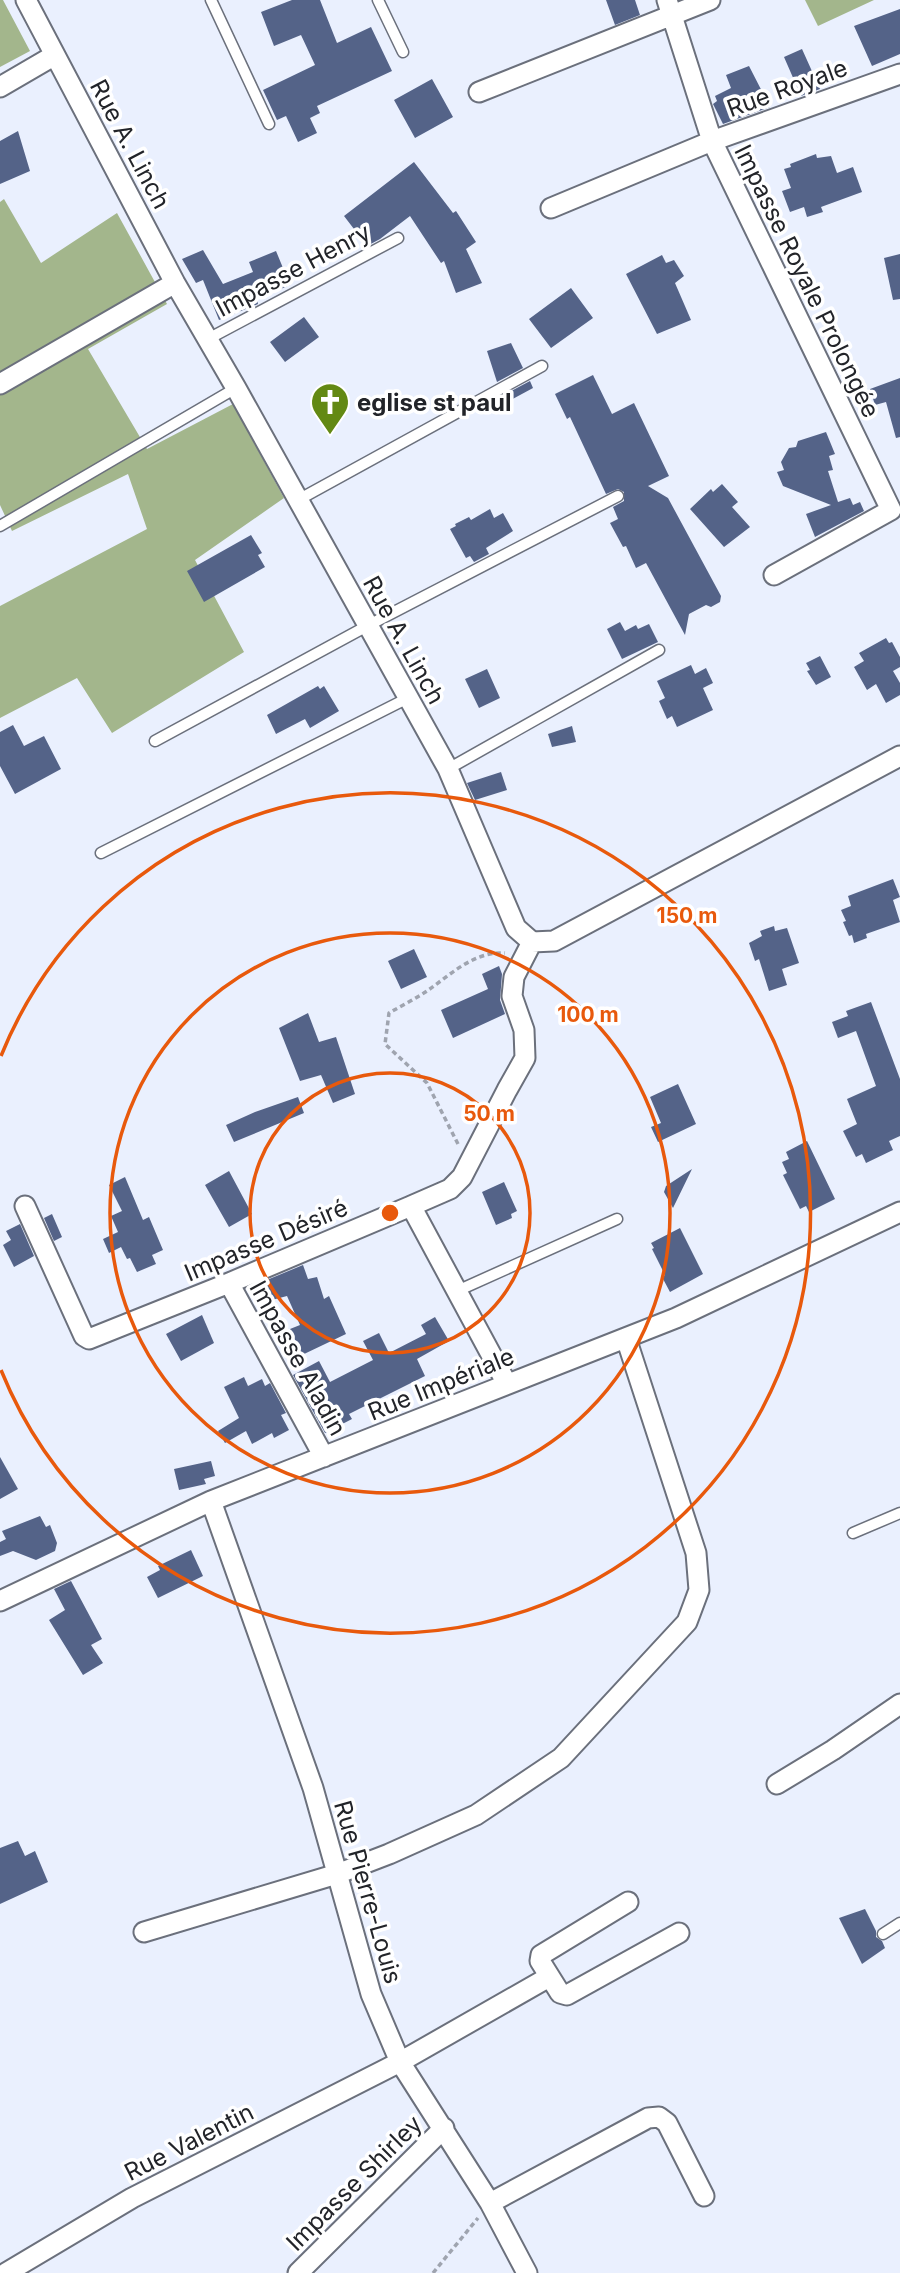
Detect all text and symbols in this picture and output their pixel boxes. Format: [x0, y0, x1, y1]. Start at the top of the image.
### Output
street label: Rue Royale [723, 53, 851, 123]
street label: Rue A. Linch [84, 74, 176, 214]
street label: Impasse Royale Prolongée [728, 140, 886, 422]
street label: Impasse Henry [211, 217, 375, 323]
church icon: eglise st paul [309, 381, 351, 436]
place label: eglise st paul [357, 388, 512, 417]
street label: Rue A. Linch [357, 571, 451, 709]
text: 150 m [657, 903, 717, 928]
text: 100 m [557, 1002, 619, 1027]
text: 50 m [463, 1101, 515, 1126]
street label: Impasse Désiré [180, 1193, 352, 1287]
centre of rings [378, 1201, 402, 1225]
street label: Impasse Aladin [244, 1276, 352, 1440]
street label: Rue Impériale [364, 1342, 518, 1426]
street label: Rue Pierre-Louis [328, 1797, 408, 1987]
street label: Rue Valentin [120, 2097, 258, 2187]
street label: Impasse Shirley [280, 2109, 428, 2257]

